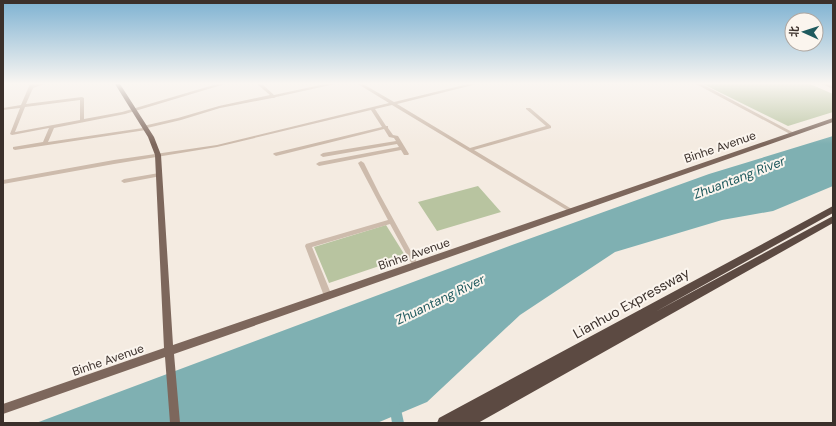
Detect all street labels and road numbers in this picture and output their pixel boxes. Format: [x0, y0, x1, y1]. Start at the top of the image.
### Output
street label: Binhe Avenue [682, 127, 758, 167]
street label: Binhe Avenue [376, 234, 452, 274]
street label: Lianhuo Expressway [570, 263, 693, 342]
street label: Binhe Avenue [70, 340, 146, 380]

